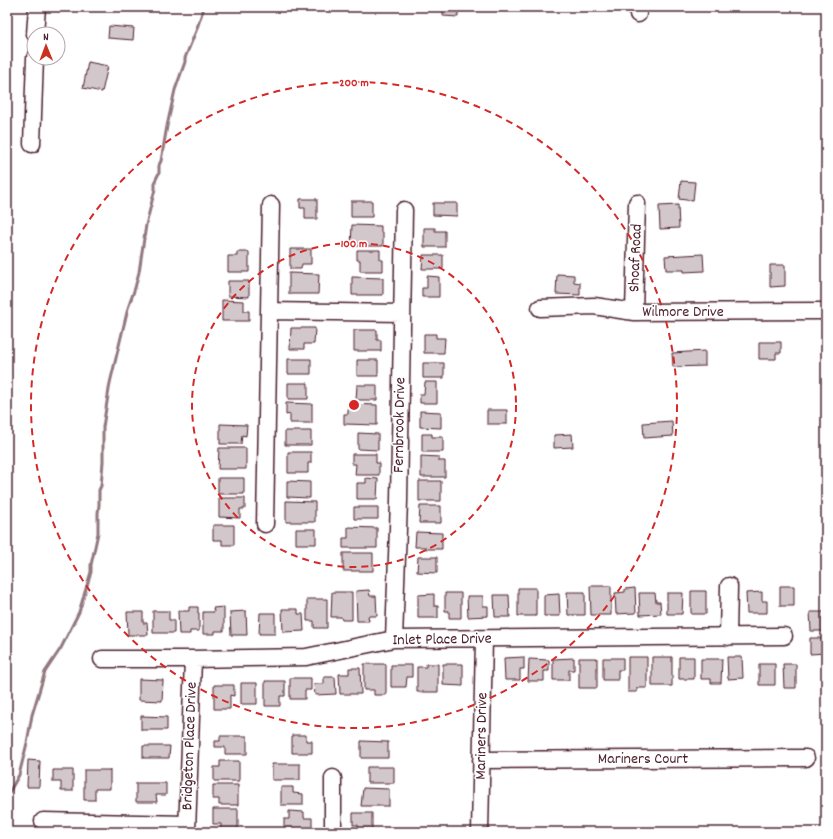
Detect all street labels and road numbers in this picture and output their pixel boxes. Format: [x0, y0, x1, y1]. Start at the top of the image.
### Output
street label: Shoaf Road [623, 224, 649, 292]
street label: Wilmore Drive [642, 301, 724, 324]
street label: Fernbrook Drive [388, 377, 412, 473]
street label: Inlet Place Drive [392, 628, 492, 652]
street label: Bridgeton Place Drive [176, 681, 204, 811]
street label: Mariners Drive [470, 692, 494, 780]
street label: Mariners Court [598, 748, 688, 771]

